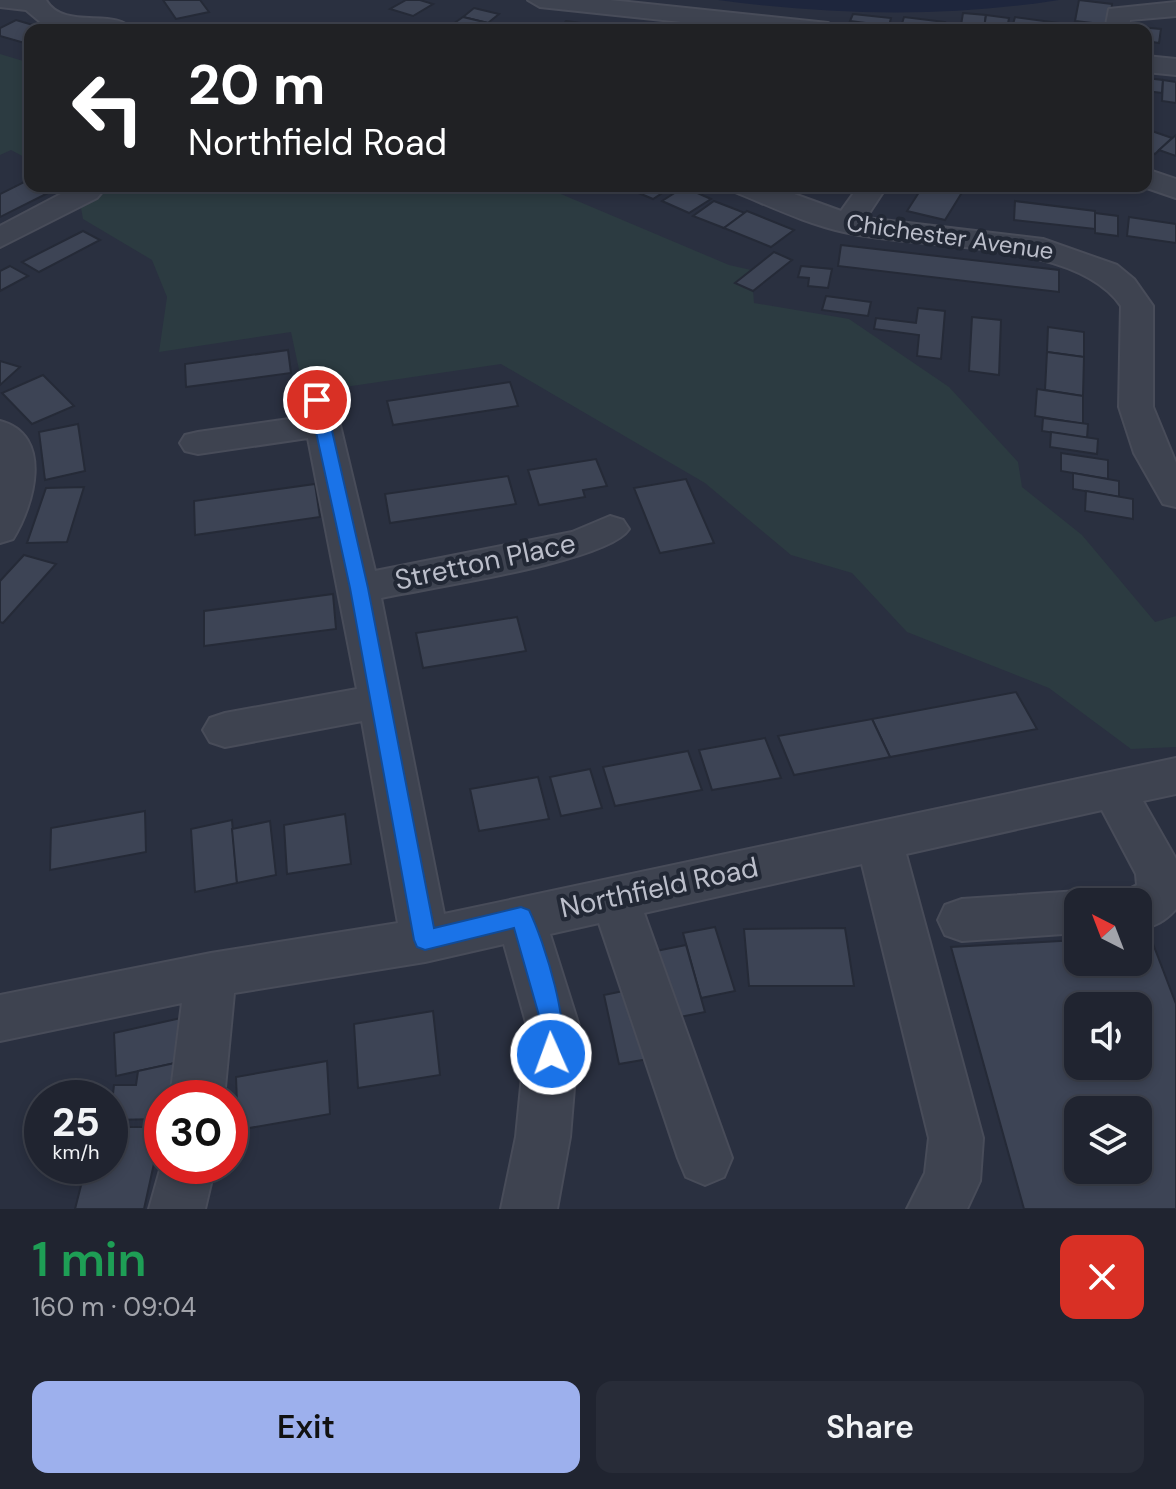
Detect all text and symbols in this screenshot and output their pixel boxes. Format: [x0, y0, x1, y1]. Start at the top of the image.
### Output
text: 20 m [188, 48, 325, 121]
icon: left [56, 56, 160, 160]
text: Northfield Road [188, 119, 447, 166]
street label: Chichester Avenue [844, 207, 1056, 266]
pin [283, 366, 351, 434]
icon: arrive [295, 378, 339, 422]
street label: Stretton Place [391, 524, 579, 599]
street label: Northfield Road [557, 848, 761, 927]
north arrow [1064, 888, 1152, 976]
map controls [1064, 888, 1152, 1184]
button: sound [1064, 992, 1152, 1080]
position arrow [509, 1012, 593, 1096]
speed limit sign: 30 [144, 1080, 248, 1184]
text: 25 [52, 1096, 100, 1148]
button: layers [1064, 1096, 1152, 1184]
text: km/h [52, 1139, 100, 1165]
text: 1 min [32, 1228, 147, 1291]
button: close [1060, 1235, 1144, 1319]
text: 160 m · 09:04 [32, 1290, 196, 1324]
button: Exit [32, 1381, 580, 1473]
button: Share [596, 1381, 1144, 1473]

